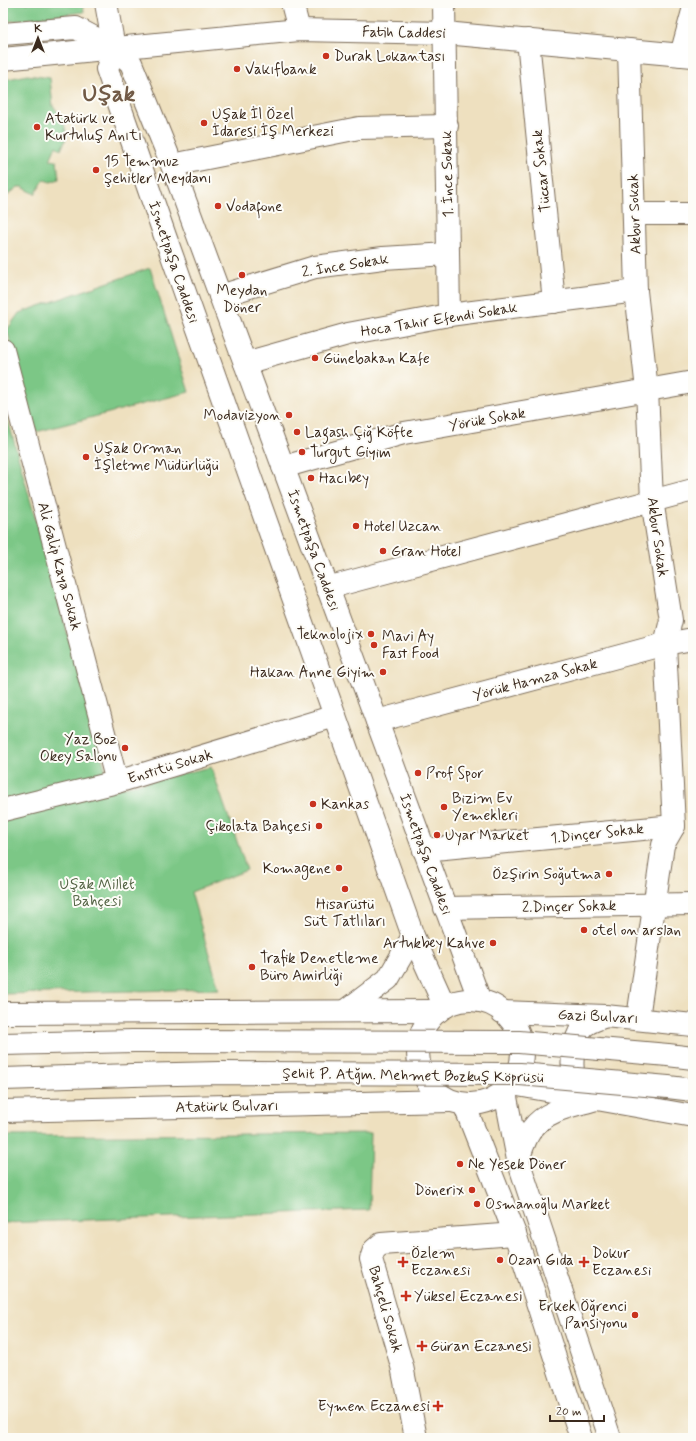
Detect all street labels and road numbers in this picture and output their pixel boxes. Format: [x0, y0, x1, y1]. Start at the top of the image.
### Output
street label: Fatih Caddesi [362, 22, 446, 44]
street label: Tüccar Sokak [528, 128, 556, 213]
street label: 1. İnce Sokak [437, 130, 459, 218]
street label: Akbur Sokak [624, 173, 646, 255]
street label: İsmetpaşa Caddesi [143, 199, 203, 326]
street label: 2. İnce Sokak [300, 249, 391, 283]
street label: Hoca Tahir Efendi Sokak [359, 298, 519, 342]
street label: Yörük Sokak [447, 403, 527, 437]
street label: İsmetpaşa Caddesi [282, 487, 344, 614]
street label: Akbur Sokak [641, 496, 673, 578]
street label: Ali Galip Kaya Sokak [32, 500, 86, 633]
street label: Yörük Hamza Sokak [471, 654, 600, 706]
street label: Enstitü Sokak [125, 745, 215, 789]
street label: İsmetpaşa Caddesi [394, 791, 456, 918]
street label: 1.Dinçer Sokak [550, 819, 645, 849]
street label: 2.Dinçer Sokak [522, 896, 617, 918]
street label: Gazi Bulvarı [557, 1005, 639, 1029]
street label: Şehit P. Atğm. Mehmet Bozkuş Köprüsü [282, 1064, 544, 1088]
street label: Atatürk Bulvarı [175, 1096, 279, 1118]
street label: Bahçeli Sokak [363, 1264, 407, 1355]

